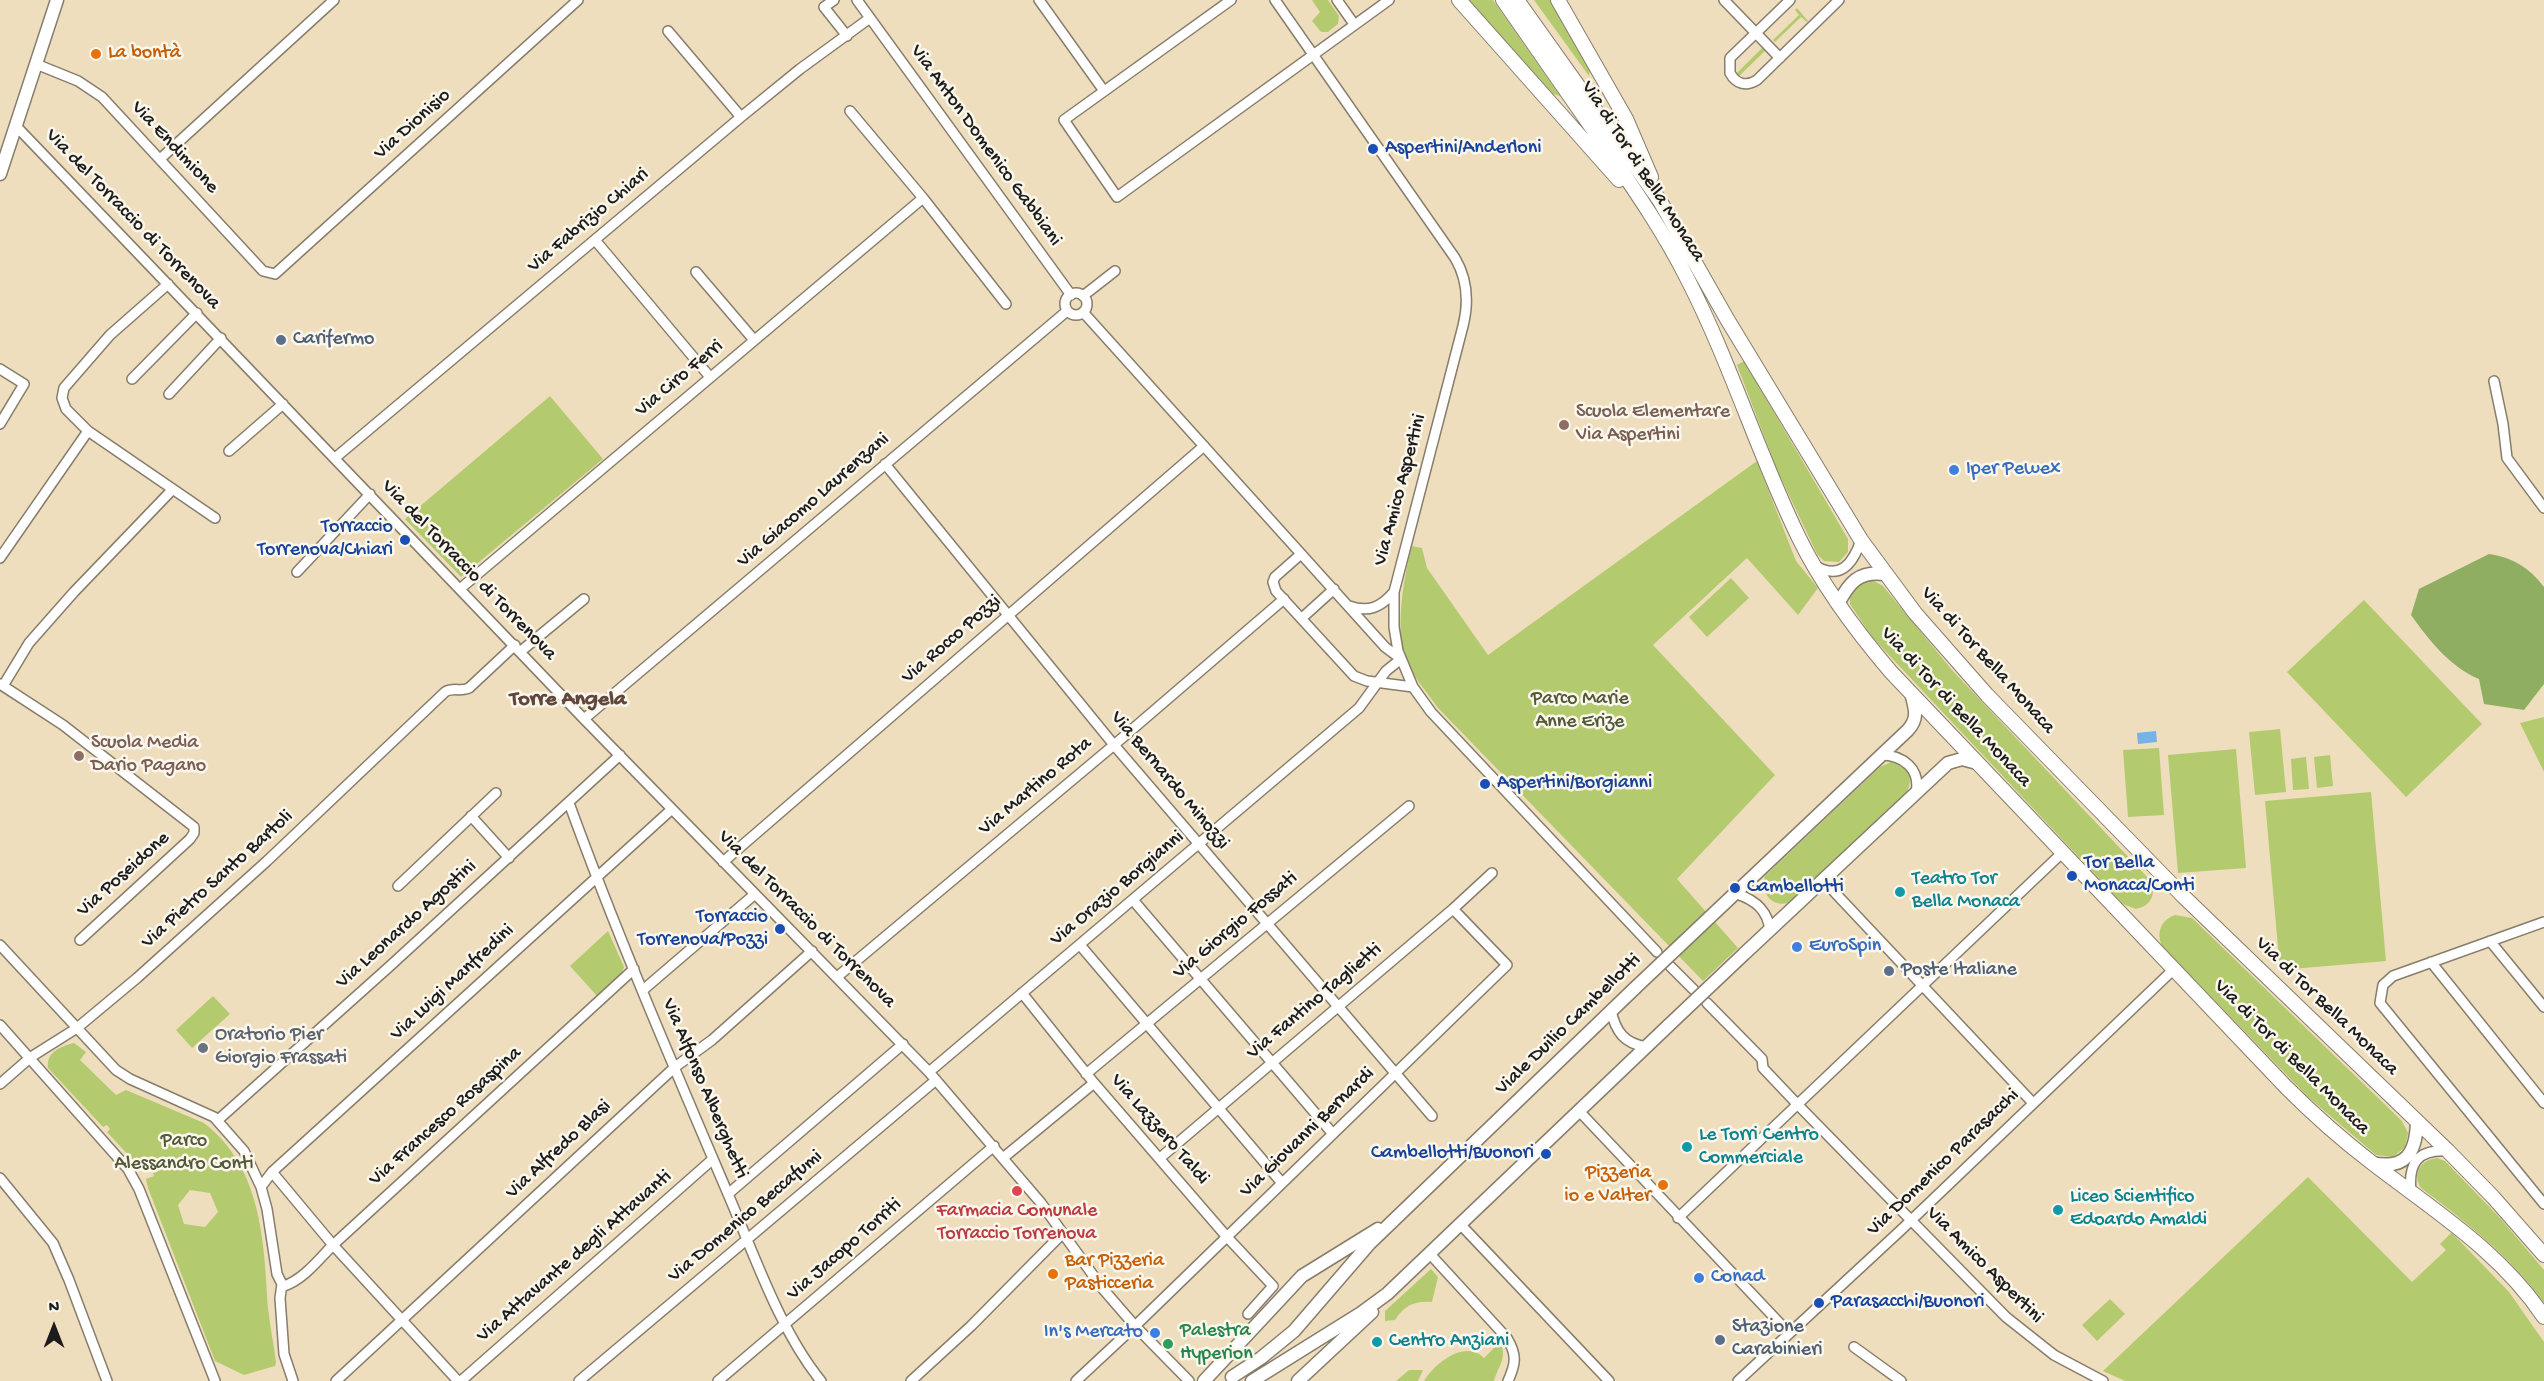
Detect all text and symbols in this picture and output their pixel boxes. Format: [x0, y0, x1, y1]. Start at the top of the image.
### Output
street label: Via Anton Domenico Gabbiani [904, 41, 1066, 251]
place label: La bontà [108, 42, 181, 66]
marker: La bontà [89, 47, 103, 61]
street label: Via di Tor di Bella Monaca [1575, 77, 1709, 267]
street label: Via Dionisio [370, 84, 456, 166]
street label: Via Endimione [125, 97, 223, 199]
street label: Via del Torraccio di Torrenova [39, 125, 225, 315]
place label: Aspertini/Anderloni [1385, 137, 1542, 161]
marker: Aspertini/Anderloni [1366, 142, 1380, 156]
street label: Via Fabrizio Chiari [523, 163, 655, 279]
place label: Carifermo [293, 328, 374, 352]
marker: Carifermo [274, 333, 288, 347]
street label: Via Ciro Ferri [631, 335, 729, 423]
place label: Scuola Elementare Via Aspertini [1576, 401, 1730, 448]
street label: Via Amico Aspertini [1369, 411, 1433, 569]
marker: Scuola Elementare Via Aspertini [1557, 418, 1571, 432]
street label: Via Giacomo Laurenzani [733, 428, 895, 574]
place label: Iper Pewex [1966, 458, 2060, 482]
marker: Iper Pewex [1947, 463, 1961, 477]
street label: Via del Torraccio di Torrenova [375, 476, 561, 666]
place label: Torraccio Torrenova/Chiari [257, 516, 393, 563]
marker: Torraccio Torrenova/Chiari [398, 533, 412, 547]
street label: Via di Tor Bella Monaca [1915, 582, 2059, 740]
street label: Via Rocco Pozzi [897, 590, 1007, 690]
street label: Via di Tor di Bella Monaca [1874, 623, 2036, 793]
district label: Torre Angela [510, 688, 626, 714]
park label: Parco Marie Anne Erize [1531, 688, 1629, 735]
street label: Via Bernardo Minozzi [1104, 707, 1234, 855]
place label: Scuola Media Dario Pagano [91, 732, 206, 779]
street label: Via Martino Rota [974, 733, 1098, 841]
marker: Scuola Media Dario Pagano [72, 749, 86, 763]
place label: Aspertini/Borgianni [1497, 772, 1652, 796]
marker: Aspertini/Borgianni [1478, 777, 1492, 791]
street label: Via Pietro Santo Bartoli [137, 805, 299, 955]
street label: Via del Torraccio di Torrenova [712, 826, 900, 1014]
street label: Via Orazio Borgianni [1046, 826, 1190, 952]
street label: Via Poseidone [73, 827, 175, 923]
place label: Tor Bella Monaca/Conti [2084, 852, 2195, 899]
street label: Via Leonardo Agostini [332, 855, 482, 995]
street label: Via Giorgio Fossati [1169, 867, 1303, 985]
place label: Teatro Tor Bella Monaca [1912, 868, 2020, 915]
marker: Tor Bella Monaca/Conti [2065, 869, 2079, 883]
place label: Cambellotti [1747, 876, 1844, 900]
marker: Cambellotti [1728, 881, 1742, 895]
marker: Teatro Tor Bella Monaca [1893, 885, 1907, 899]
place label: Torraccio Torrenova/Pozzi [637, 906, 768, 953]
street label: Via Luigi Manfredini [386, 919, 520, 1047]
marker: Torraccio Torrenova/Pozzi [773, 922, 787, 936]
street label: Via di Tor Bella Monaca [2249, 932, 2403, 1082]
place label: EuroSpin [1809, 935, 1881, 959]
street label: Via Fantino Taglietti [1242, 938, 1388, 1066]
marker: EuroSpin [1790, 940, 1804, 954]
street label: Viale Duilio Cambellotti [1491, 949, 1647, 1101]
place label: Poste Italiane [1901, 959, 2017, 983]
marker: Poste Italiane [1882, 964, 1896, 978]
street label: Via di Tor di Bella Monaca [2208, 975, 2374, 1141]
street label: Via Alfonso Alberghetti [655, 995, 753, 1183]
place label: Oratorio Pier Giorgio Frassati [215, 1024, 347, 1071]
marker: Oratorio Pier Giorgio Frassati [196, 1041, 210, 1055]
street label: Via Francesco Rosaspina [365, 1042, 527, 1192]
street label: Via Giovanni Bernardi [1236, 1063, 1380, 1203]
street label: Via Lazzero Taldi [1104, 1070, 1214, 1190]
street label: Via Domenico Parasacchi [1863, 1084, 2025, 1242]
street label: Via Alfredo Blasi [501, 1095, 617, 1205]
place label: Le Torri Centro Commerciale [1699, 1124, 1819, 1171]
park label: Parco Alessandro Conti [115, 1130, 253, 1177]
marker: Le Torri Centro Commerciale [1680, 1140, 1694, 1154]
place label: Cambellotti/Buonori [1371, 1142, 1534, 1166]
street label: Via Domenico Beccafumi [664, 1145, 828, 1289]
marker: Cambellotti/Buonori [1539, 1147, 1553, 1161]
place label: Pizzeria io e Valter [1564, 1162, 1651, 1209]
street label: Via Attavante degli Attavanti [472, 1166, 678, 1348]
marker: Pizzeria io e Valter [1656, 1178, 1670, 1192]
marker: Farmacia Comunale Torraccio Torrenova [1010, 1184, 1024, 1198]
place label: Liceo Scientifico Edoardo Amaldi [2070, 1186, 2207, 1233]
street label: Via Jacopo Torriti [783, 1194, 907, 1306]
place label: Farmacia Comunale Torraccio Torrenova [937, 1200, 1097, 1247]
street label: Via Amico Aspertini [1920, 1202, 2048, 1330]
marker: Liceo Scientifico Edoardo Amaldi [2051, 1203, 2065, 1217]
place label: Bar Pizzeria Pasticceria [1065, 1250, 1164, 1297]
place label: Conad [1711, 1266, 1765, 1290]
marker: Bar Pizzeria Pasticceria [1046, 1267, 1060, 1281]
marker: Conad [1692, 1271, 1706, 1285]
place label: Parasacchi/Buonori [1831, 1291, 1985, 1315]
marker: Parasacchi/Buonori [1812, 1296, 1826, 1310]
north arrow [24, 1297, 84, 1357]
text: N [49, 1299, 59, 1318]
place label: Stazione Carabinieri [1732, 1316, 1823, 1363]
place label: Palestra Hyperion [1180, 1320, 1253, 1367]
place label: In's Mercato [1044, 1321, 1143, 1345]
marker: In's Mercato [1148, 1326, 1162, 1340]
place label: Centro Anziani [1389, 1330, 1509, 1354]
marker: Stazione Carabinieri [1713, 1333, 1727, 1347]
marker: Centro Anziani [1370, 1335, 1384, 1349]
marker: Palestra Hyperion [1161, 1337, 1175, 1351]

